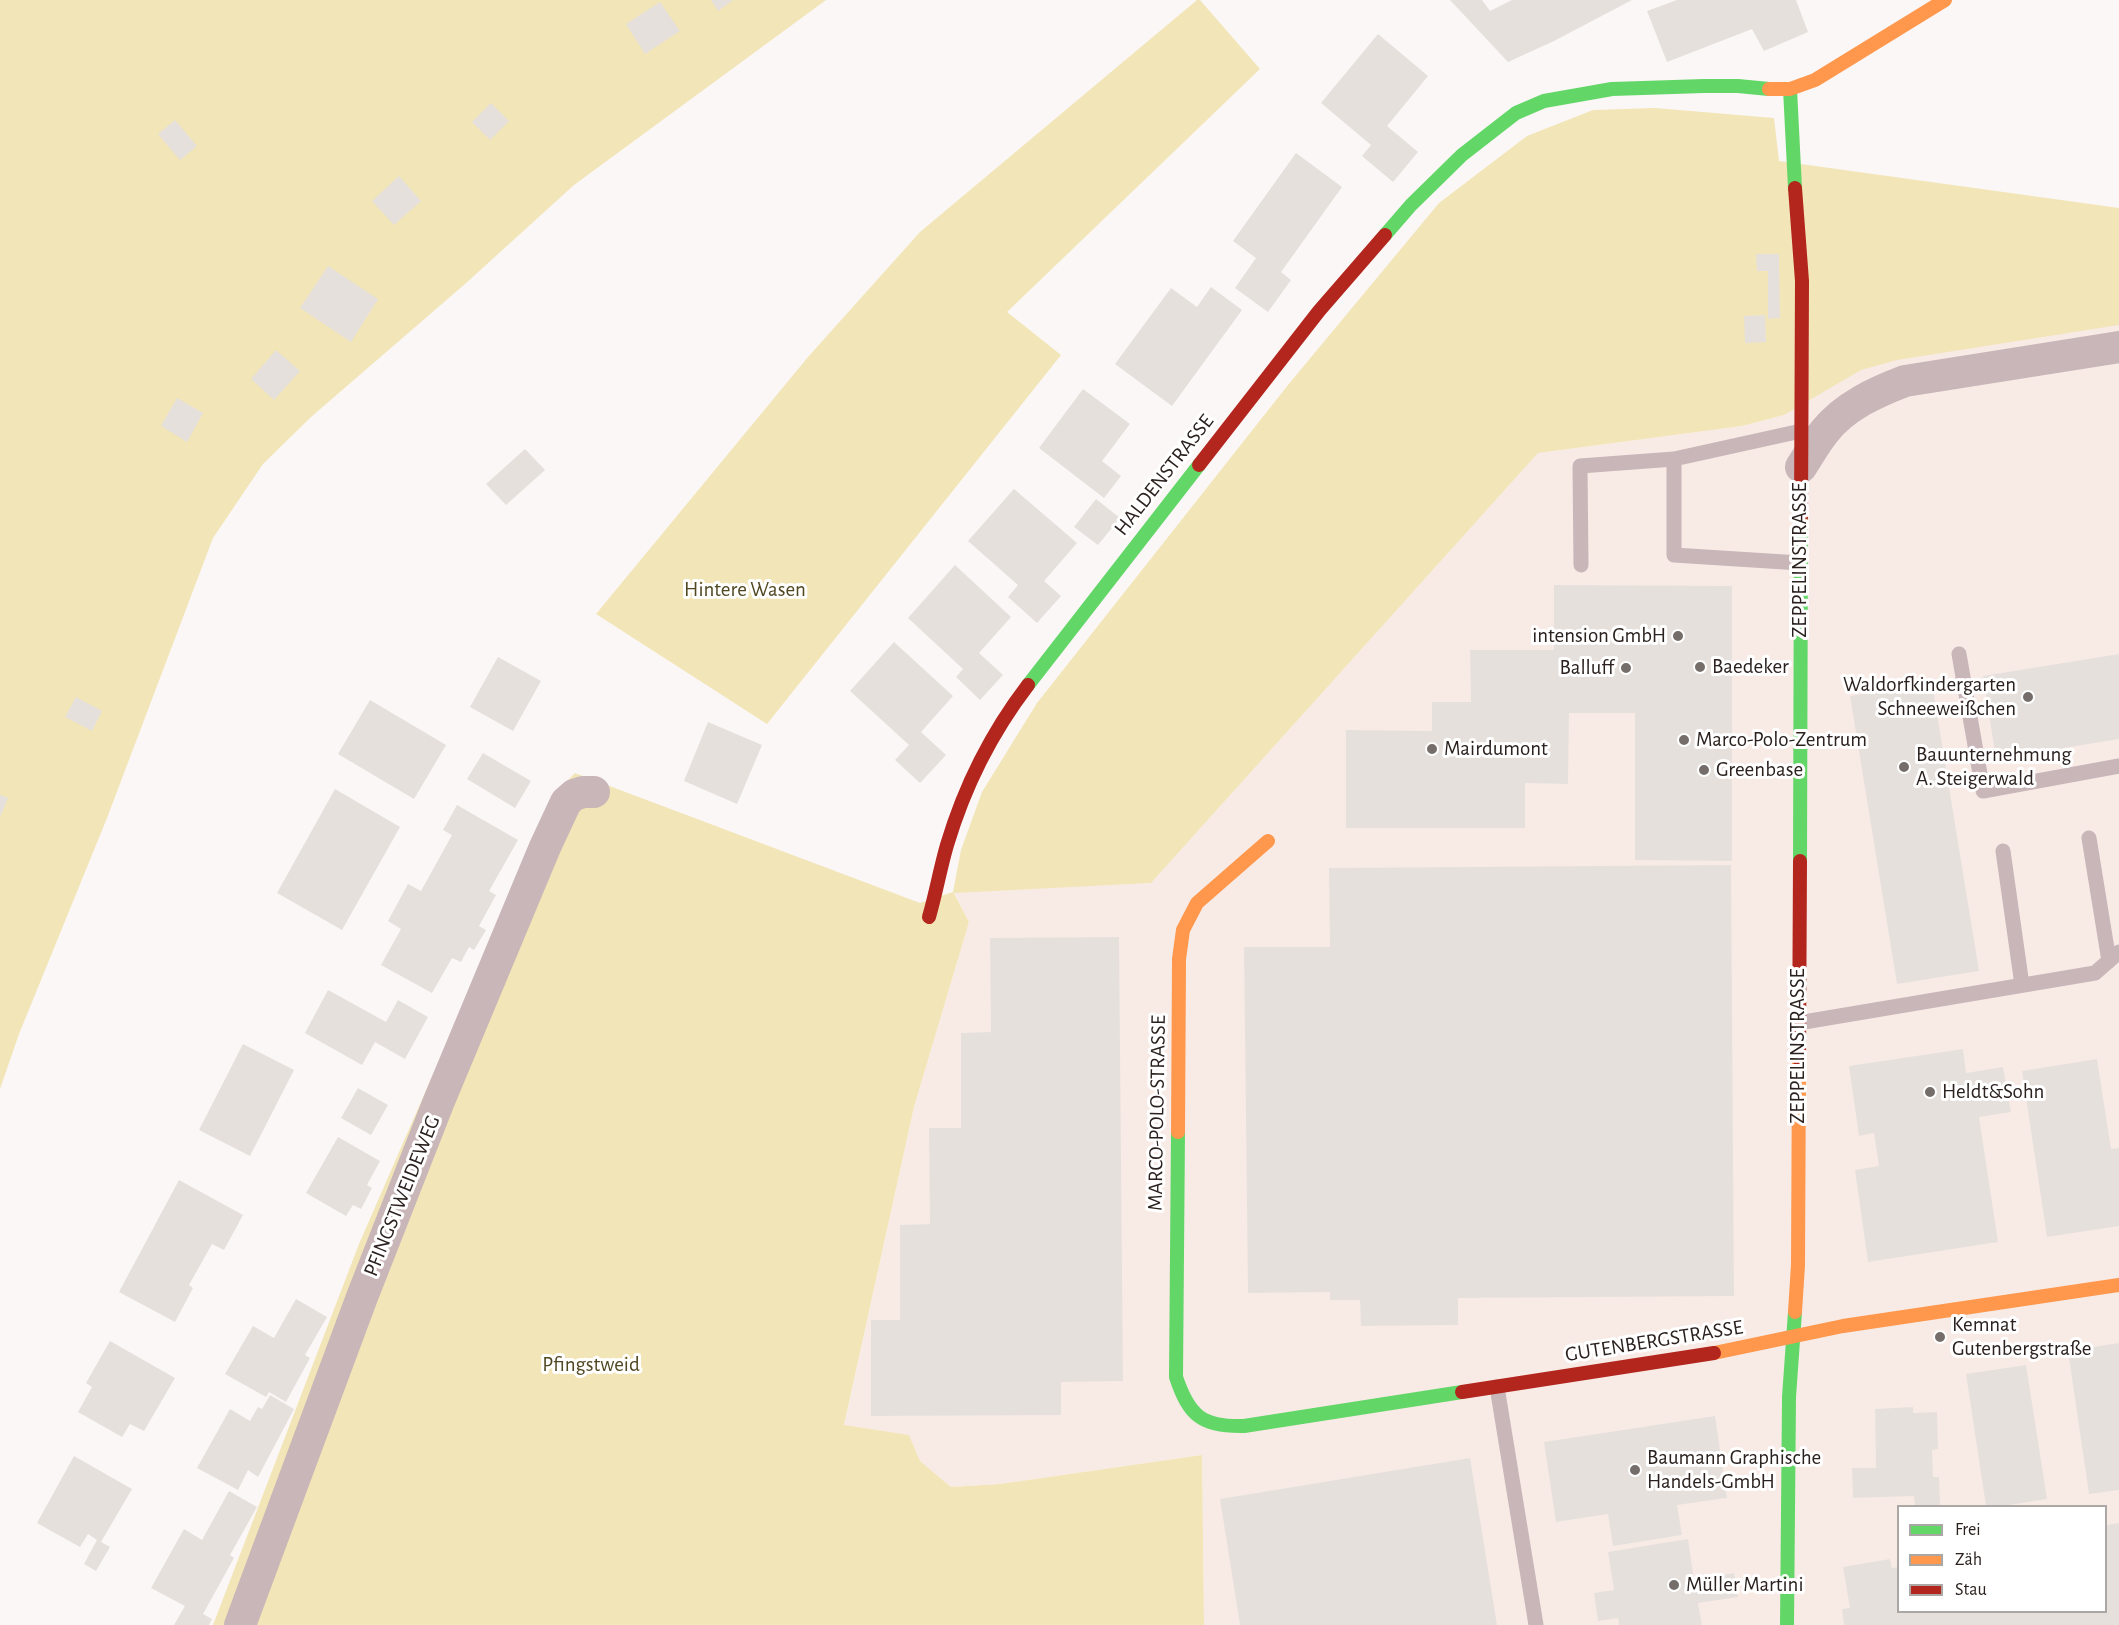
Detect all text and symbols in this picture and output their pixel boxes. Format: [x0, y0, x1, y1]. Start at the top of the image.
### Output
street label: HALDENSTRASSE [1109, 409, 1219, 541]
street label: ZEPPELINSTRASSE [1787, 482, 1813, 638]
park label: Hintere Wasen [684, 577, 806, 603]
place label: intension GmbH [1532, 623, 1666, 649]
marker: intension GmbH [1671, 629, 1685, 643]
place label: Baedeker [1712, 654, 1789, 680]
place label: Balluff [1559, 655, 1614, 681]
marker: Baedeker [1693, 660, 1707, 674]
marker: Balluff [1619, 661, 1633, 675]
place label: Waldorfkindergarten Schneeweißchen [1843, 672, 2016, 722]
marker: Waldorfkindergarten Schneeweißchen [2021, 690, 2035, 704]
place label: Marco-Polo-Zentrum [1696, 727, 1867, 753]
marker: Marco-Polo-Zentrum [1677, 733, 1691, 747]
place label: Mairdumont [1444, 736, 1548, 762]
marker: Mairdumont [1425, 742, 1439, 756]
place label: Bauunternehmung A. Steigerwald [1916, 742, 2071, 792]
place label: Greenbase [1716, 757, 1803, 783]
marker: Bauunternehmung A. Steigerwald [1897, 760, 1911, 774]
marker: Greenbase [1697, 763, 1711, 777]
street label: ZEPPELINSTRASSE [1785, 968, 1811, 1124]
street label: MARCO-POLO-STRASSE [1143, 1015, 1171, 1211]
place label: Heldt&Sohn [1942, 1079, 2044, 1105]
marker: Heldt&Sohn [1923, 1085, 1937, 1099]
street label: PFINGSTWEIDEWEG [358, 1112, 446, 1280]
place label: Kemnat Gutenbergstraße [1952, 1312, 2091, 1362]
street label: GUTENBERGSTRASSE [1563, 1315, 1745, 1367]
marker: Kemnat Gutenbergstraße [1933, 1330, 1947, 1344]
park label: Pfingstweid [542, 1352, 640, 1378]
place label: Baumann Graphische Handels-GmbH [1647, 1445, 1821, 1495]
marker: Baumann Graphische Handels-GmbH [1628, 1463, 1642, 1477]
legend [1897, 1505, 2107, 1613]
text: Frei [1955, 1521, 1981, 1539]
text: Zäh [1955, 1551, 1982, 1569]
place label: Müller Martini [1686, 1572, 1803, 1598]
marker: Müller Martini [1667, 1578, 1681, 1592]
text: Stau [1955, 1581, 1987, 1599]

